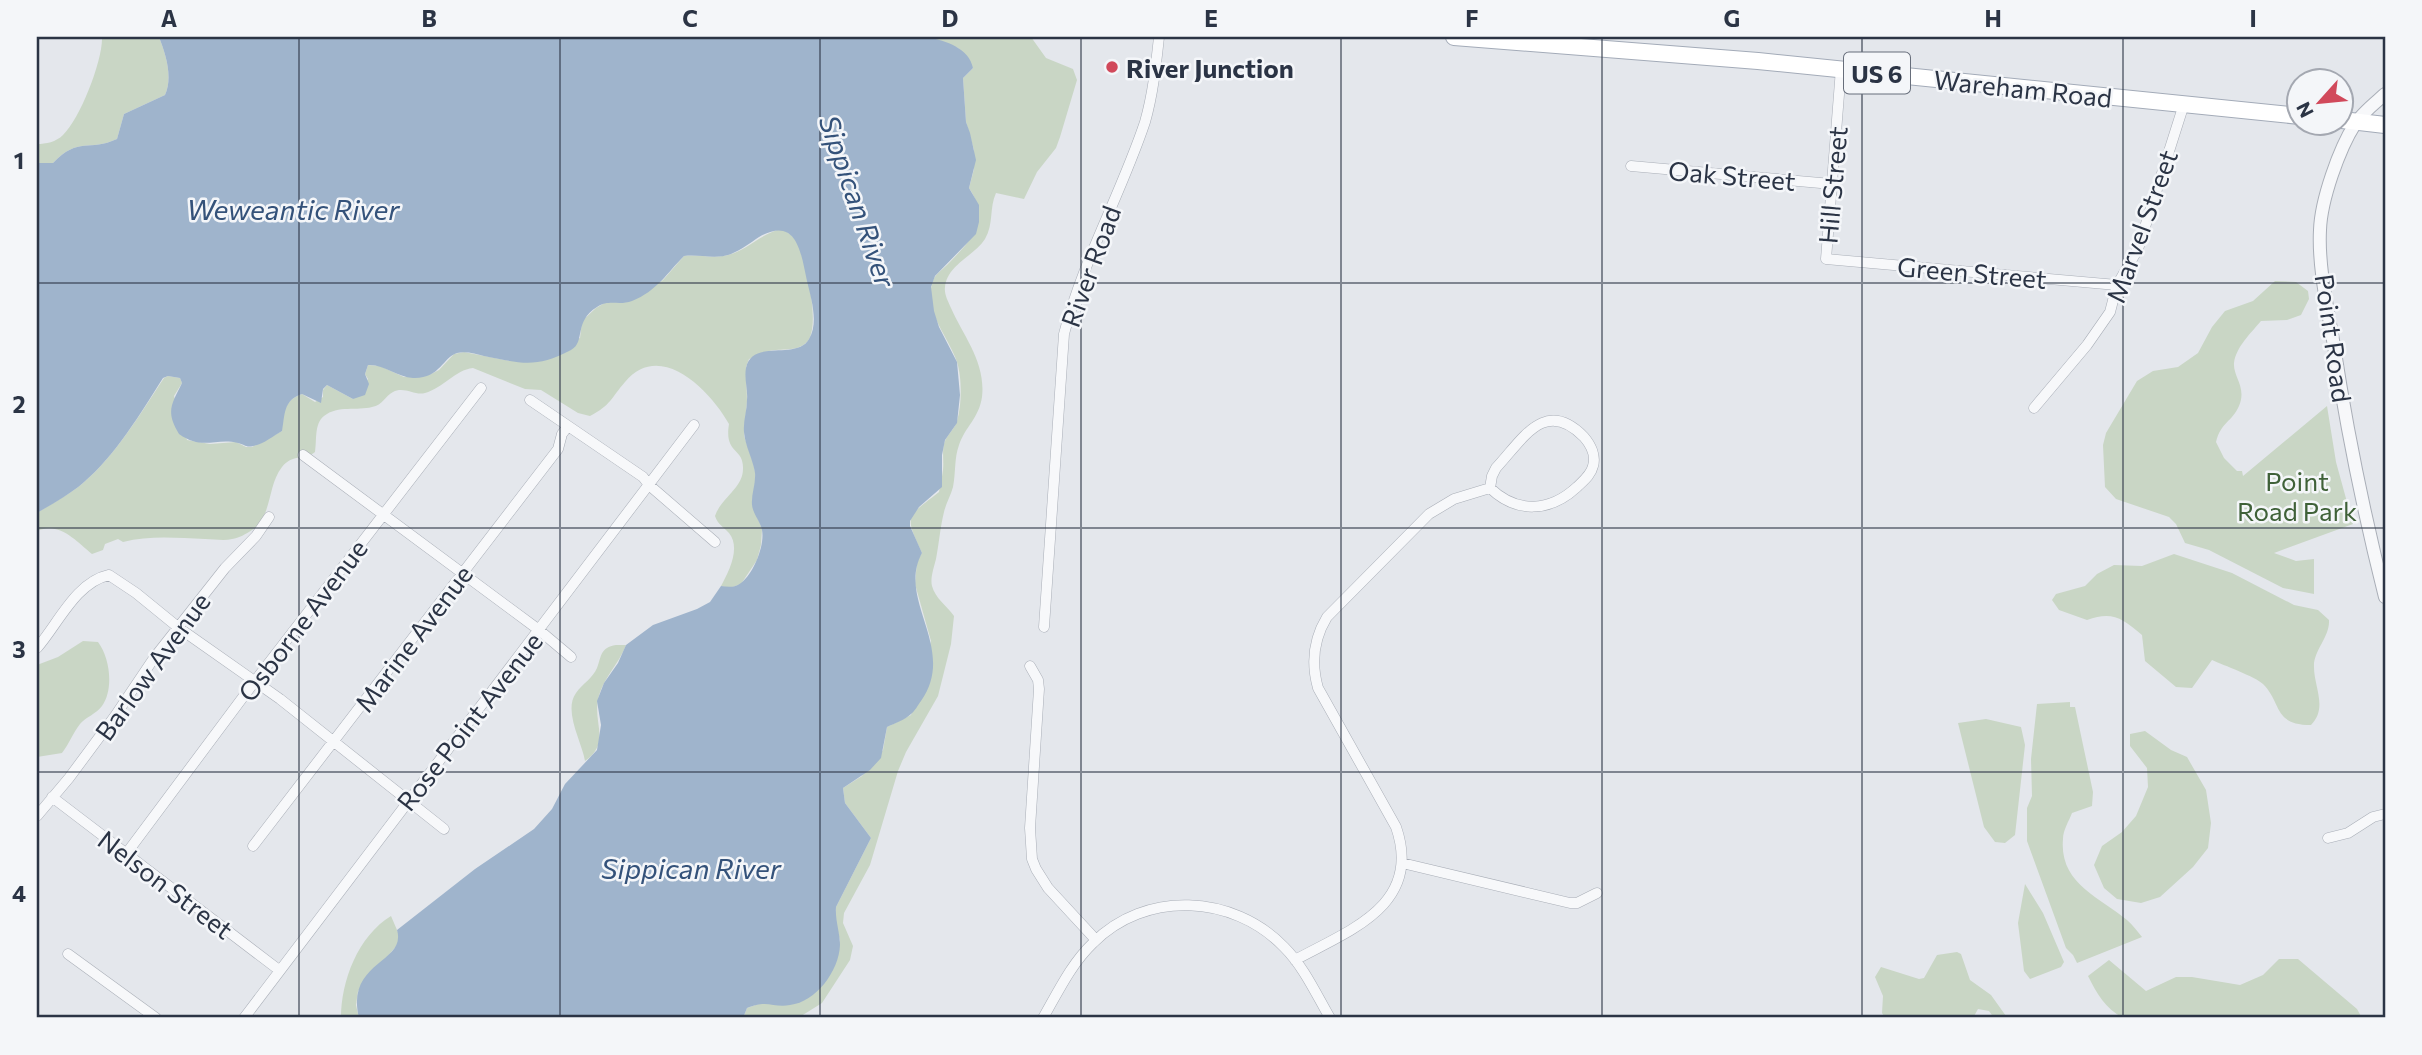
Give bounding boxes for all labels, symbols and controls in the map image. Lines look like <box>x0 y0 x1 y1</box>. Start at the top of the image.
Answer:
text: A <box>161 4 178 32</box>
text: B <box>421 4 437 32</box>
text: C <box>682 4 698 32</box>
text: D <box>942 4 959 32</box>
text: E <box>1204 4 1218 32</box>
text: F <box>1465 4 1479 32</box>
text: G <box>1724 4 1740 32</box>
text: H <box>1984 4 2002 32</box>
text: I <box>2249 4 2257 32</box>
place label: River Junction <box>1126 52 1294 83</box>
road number: US 6 <box>1844 52 1910 94</box>
marker: River Junction <box>1104 59 1120 75</box>
street label: Wareham Road <box>1932 63 2114 113</box>
north arrow <box>2286 66 2356 136</box>
text: N <box>2291 98 2318 122</box>
water label: Sippican River <box>813 110 904 292</box>
street label: Hill Street <box>1811 125 1853 245</box>
street label: Marvel Street <box>2099 145 2183 307</box>
text: 1 <box>14 146 24 174</box>
street label: Oak Street <box>1667 154 1797 196</box>
water label: Weweantic River <box>187 192 400 226</box>
street label: River Road <box>1054 201 1126 331</box>
street label: Green Street <box>1896 250 2048 294</box>
street label: Point Road <box>2310 272 2358 404</box>
text: 2 <box>12 390 26 418</box>
park label: Point Road Park <box>2237 465 2357 526</box>
street label: Osborne Avenue <box>231 533 373 707</box>
street label: Marine Avenue <box>348 559 478 717</box>
street label: Barlow Avenue <box>88 586 216 746</box>
street label: Rose Point Avenue <box>390 626 548 816</box>
text: 3 <box>12 635 26 663</box>
street label: Nelson Street <box>93 823 239 945</box>
water label: Sippican River <box>601 851 782 885</box>
text: 4 <box>12 879 26 907</box>

